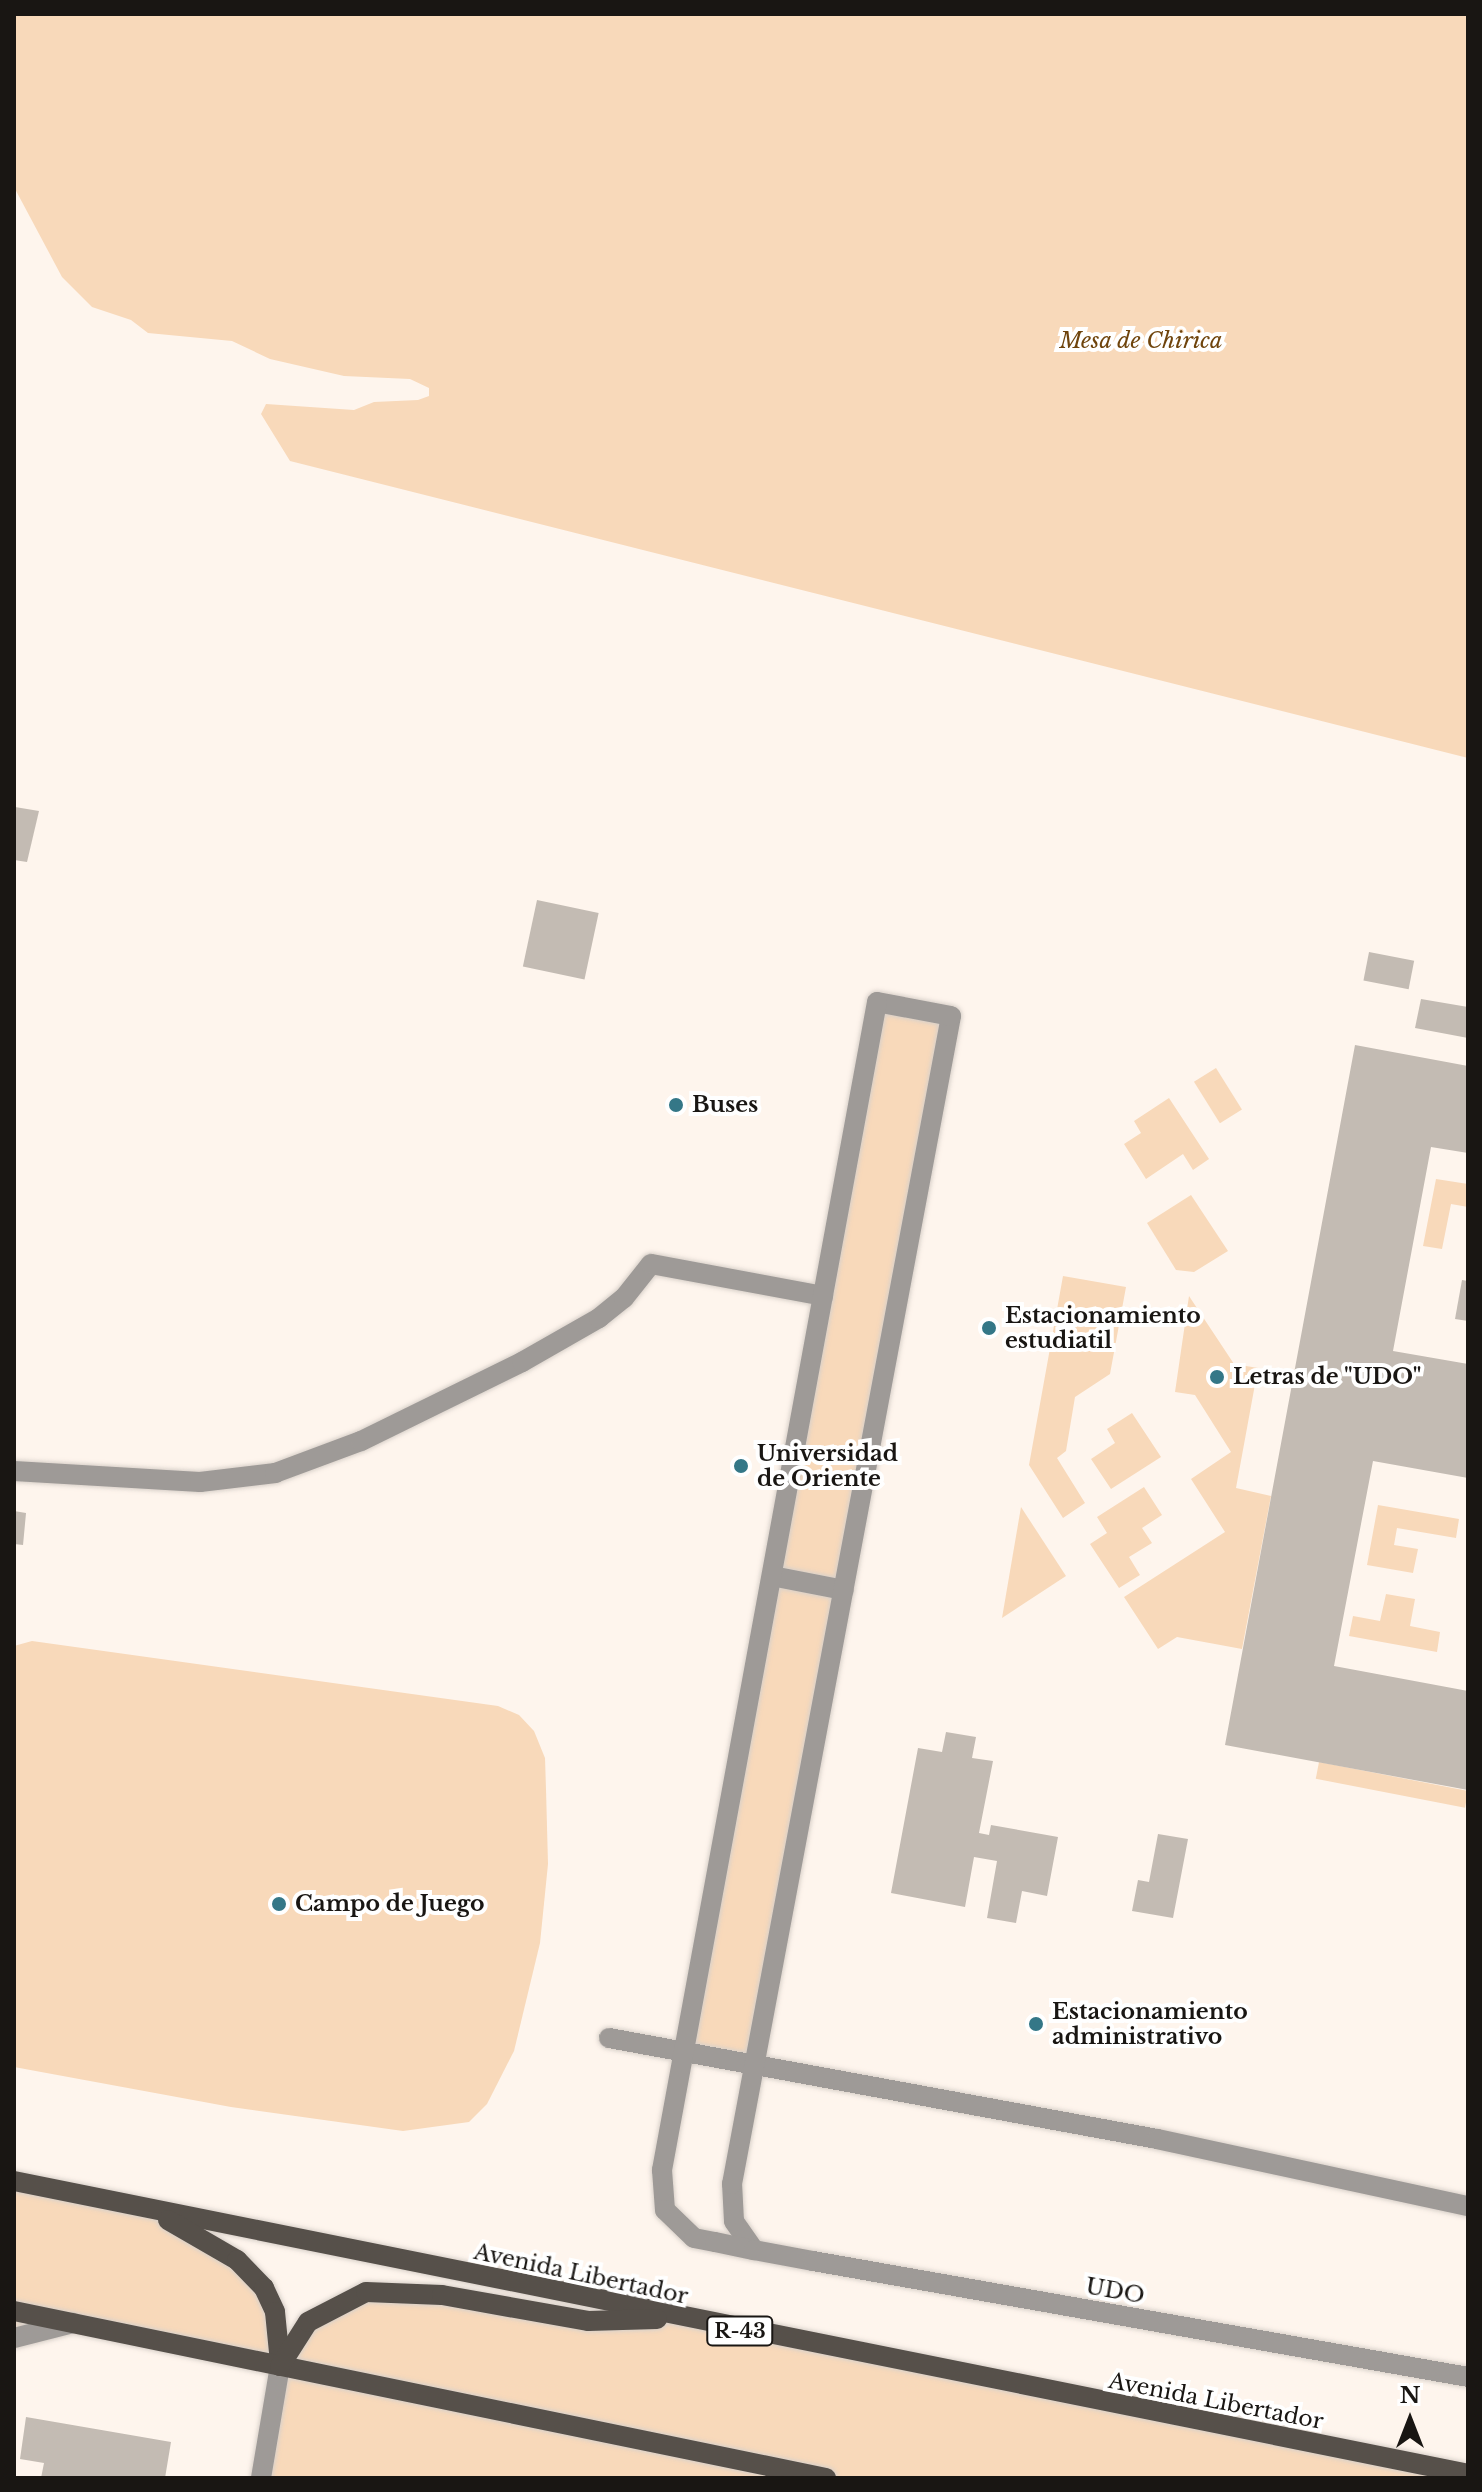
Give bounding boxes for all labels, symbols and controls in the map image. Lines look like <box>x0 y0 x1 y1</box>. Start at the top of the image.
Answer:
park label: Mesa de Chirica <box>1059 328 1223 354</box>
place label: Buses <box>692 1092 758 1118</box>
marker: Buses <box>667 1096 685 1114</box>
place label: Estacionamiento estudiatil <box>1005 1302 1201 1354</box>
marker: Estacionamiento estudiatil <box>980 1319 998 1337</box>
place label: Letras de "UDO" <box>1233 1364 1422 1390</box>
marker: Letras de "UDO" <box>1208 1368 1226 1386</box>
place label: Universidad de Oriente <box>757 1440 898 1492</box>
marker: Universidad de Oriente <box>732 1457 750 1475</box>
place label: Campo de Juego <box>295 1891 485 1917</box>
marker: Campo de Juego <box>270 1895 288 1913</box>
place label: Estacionamiento administrativo <box>1052 1998 1248 2050</box>
marker: Estacionamiento administrativo <box>1027 2015 1045 2033</box>
street label: Avenida Libertador <box>471 2238 691 2310</box>
street label: UDO <box>1084 2273 1146 2309</box>
road number: R-43 <box>706 2315 774 2347</box>
street label: Avenida Libertador <box>1106 2367 1326 2435</box>
north arrow <box>1370 2380 1450 2460</box>
text: N <box>1400 2382 1420 2409</box>

